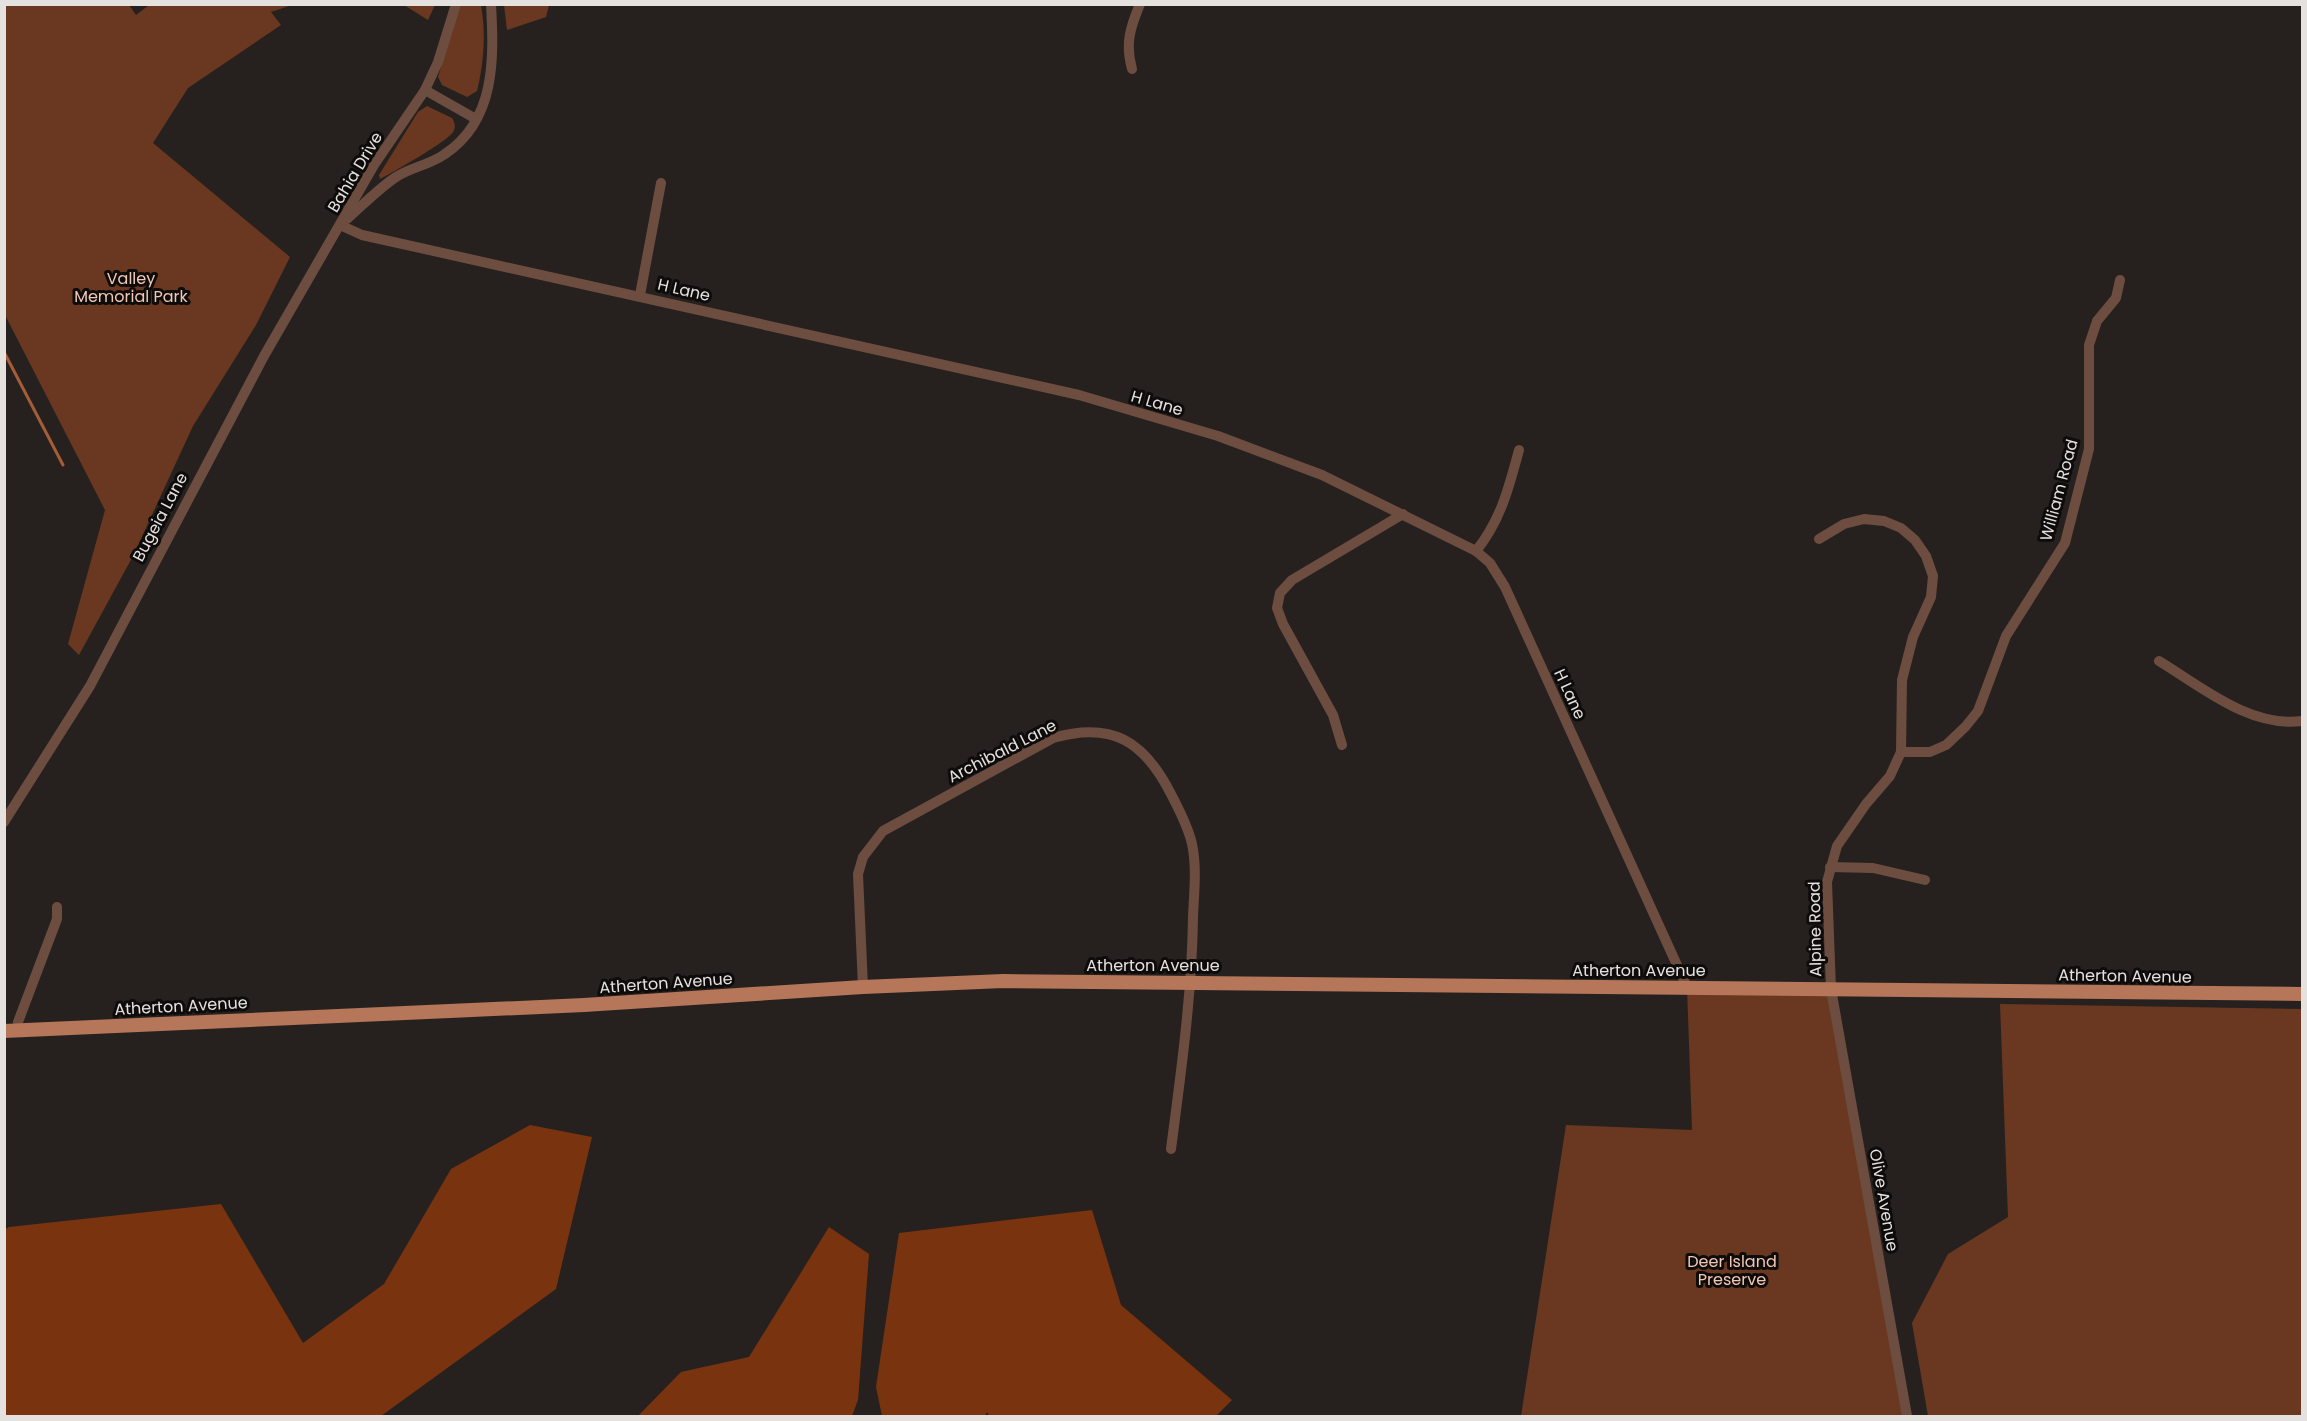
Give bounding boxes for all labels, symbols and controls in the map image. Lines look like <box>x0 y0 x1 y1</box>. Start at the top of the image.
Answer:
street label: Bahia Drive <box>322 127 388 217</box>
park label: Valley Memorial Park <box>74 267 189 308</box>
street label: H Lane <box>655 273 713 307</box>
street label: H Lane <box>1128 385 1186 421</box>
street label: William Road <box>2034 437 2084 543</box>
street label: Bugeia Lane <box>127 468 193 566</box>
street label: H Lane <box>1548 665 1592 723</box>
street label: Archibald Lane <box>944 714 1060 788</box>
street label: Alpine Road <box>1803 881 1827 977</box>
street label: Atherton Avenue <box>1086 954 1220 977</box>
street label: Atherton Avenue <box>1572 959 1706 982</box>
street label: Atherton Avenue <box>2058 963 2192 989</box>
street label: Atherton Avenue <box>599 967 733 999</box>
street label: Atherton Avenue <box>114 991 248 1021</box>
street label: Olive Avenue <box>1864 1147 1904 1253</box>
park label: Deer Island Preserve <box>1687 1250 1777 1291</box>

